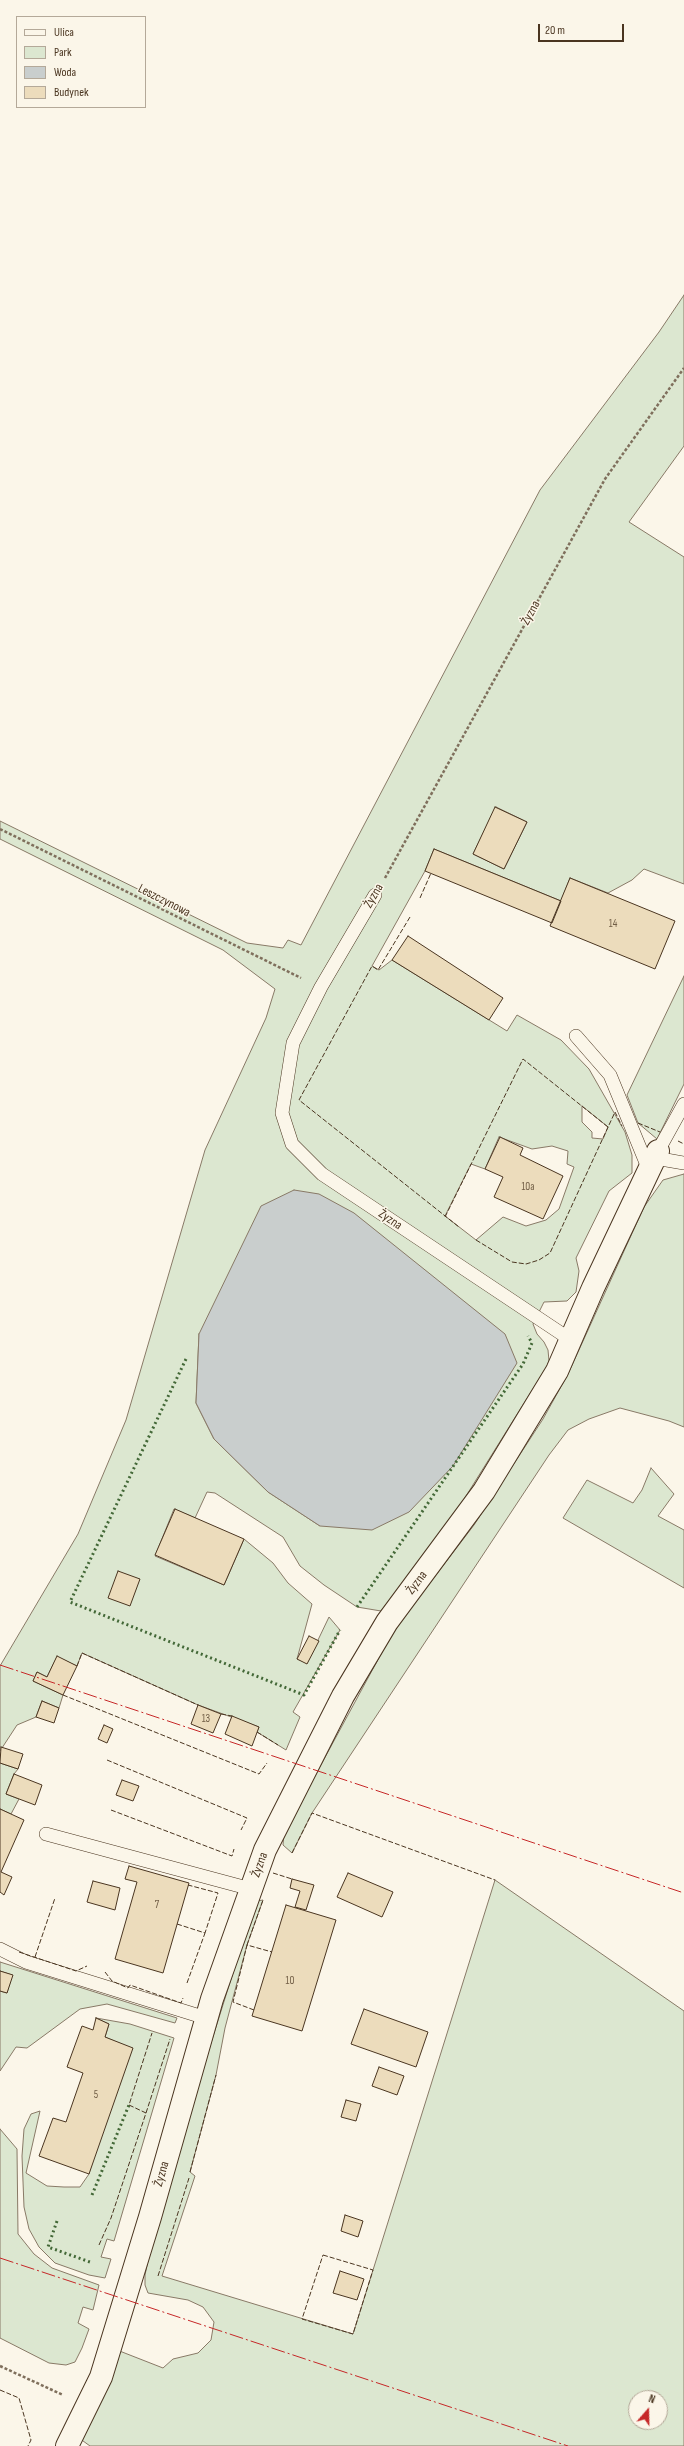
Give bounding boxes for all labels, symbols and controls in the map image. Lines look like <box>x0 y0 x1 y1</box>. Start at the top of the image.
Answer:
legend <box>16 16 146 108</box>
scale bar <box>540 16 626 42</box>
text: 20 m <box>545 23 565 38</box>
text: Ulica <box>54 25 74 40</box>
text: Park <box>54 45 72 60</box>
text: Woda <box>54 65 76 80</box>
text: Budynek <box>54 85 89 100</box>
street label: Żyzna <box>518 598 544 628</box>
street label: Leszczynowa <box>135 881 193 921</box>
street label: Żyzna <box>361 881 387 911</box>
house number: 14 <box>609 917 617 931</box>
house number: 10a <box>522 1180 534 1194</box>
street label: Żyzna <box>375 1206 405 1234</box>
street label: Żyzna <box>403 1568 431 1598</box>
house number: 13 <box>202 1712 210 1726</box>
street label: Żyzna <box>248 1850 272 1880</box>
house number: 7 <box>155 1898 159 1912</box>
house number: 10 <box>286 1974 294 1988</box>
house number: 5 <box>94 2088 98 2102</box>
street label: Żyzna <box>151 2160 173 2188</box>
north arrow <box>628 2390 668 2430</box>
text: N <box>647 2392 657 2406</box>

